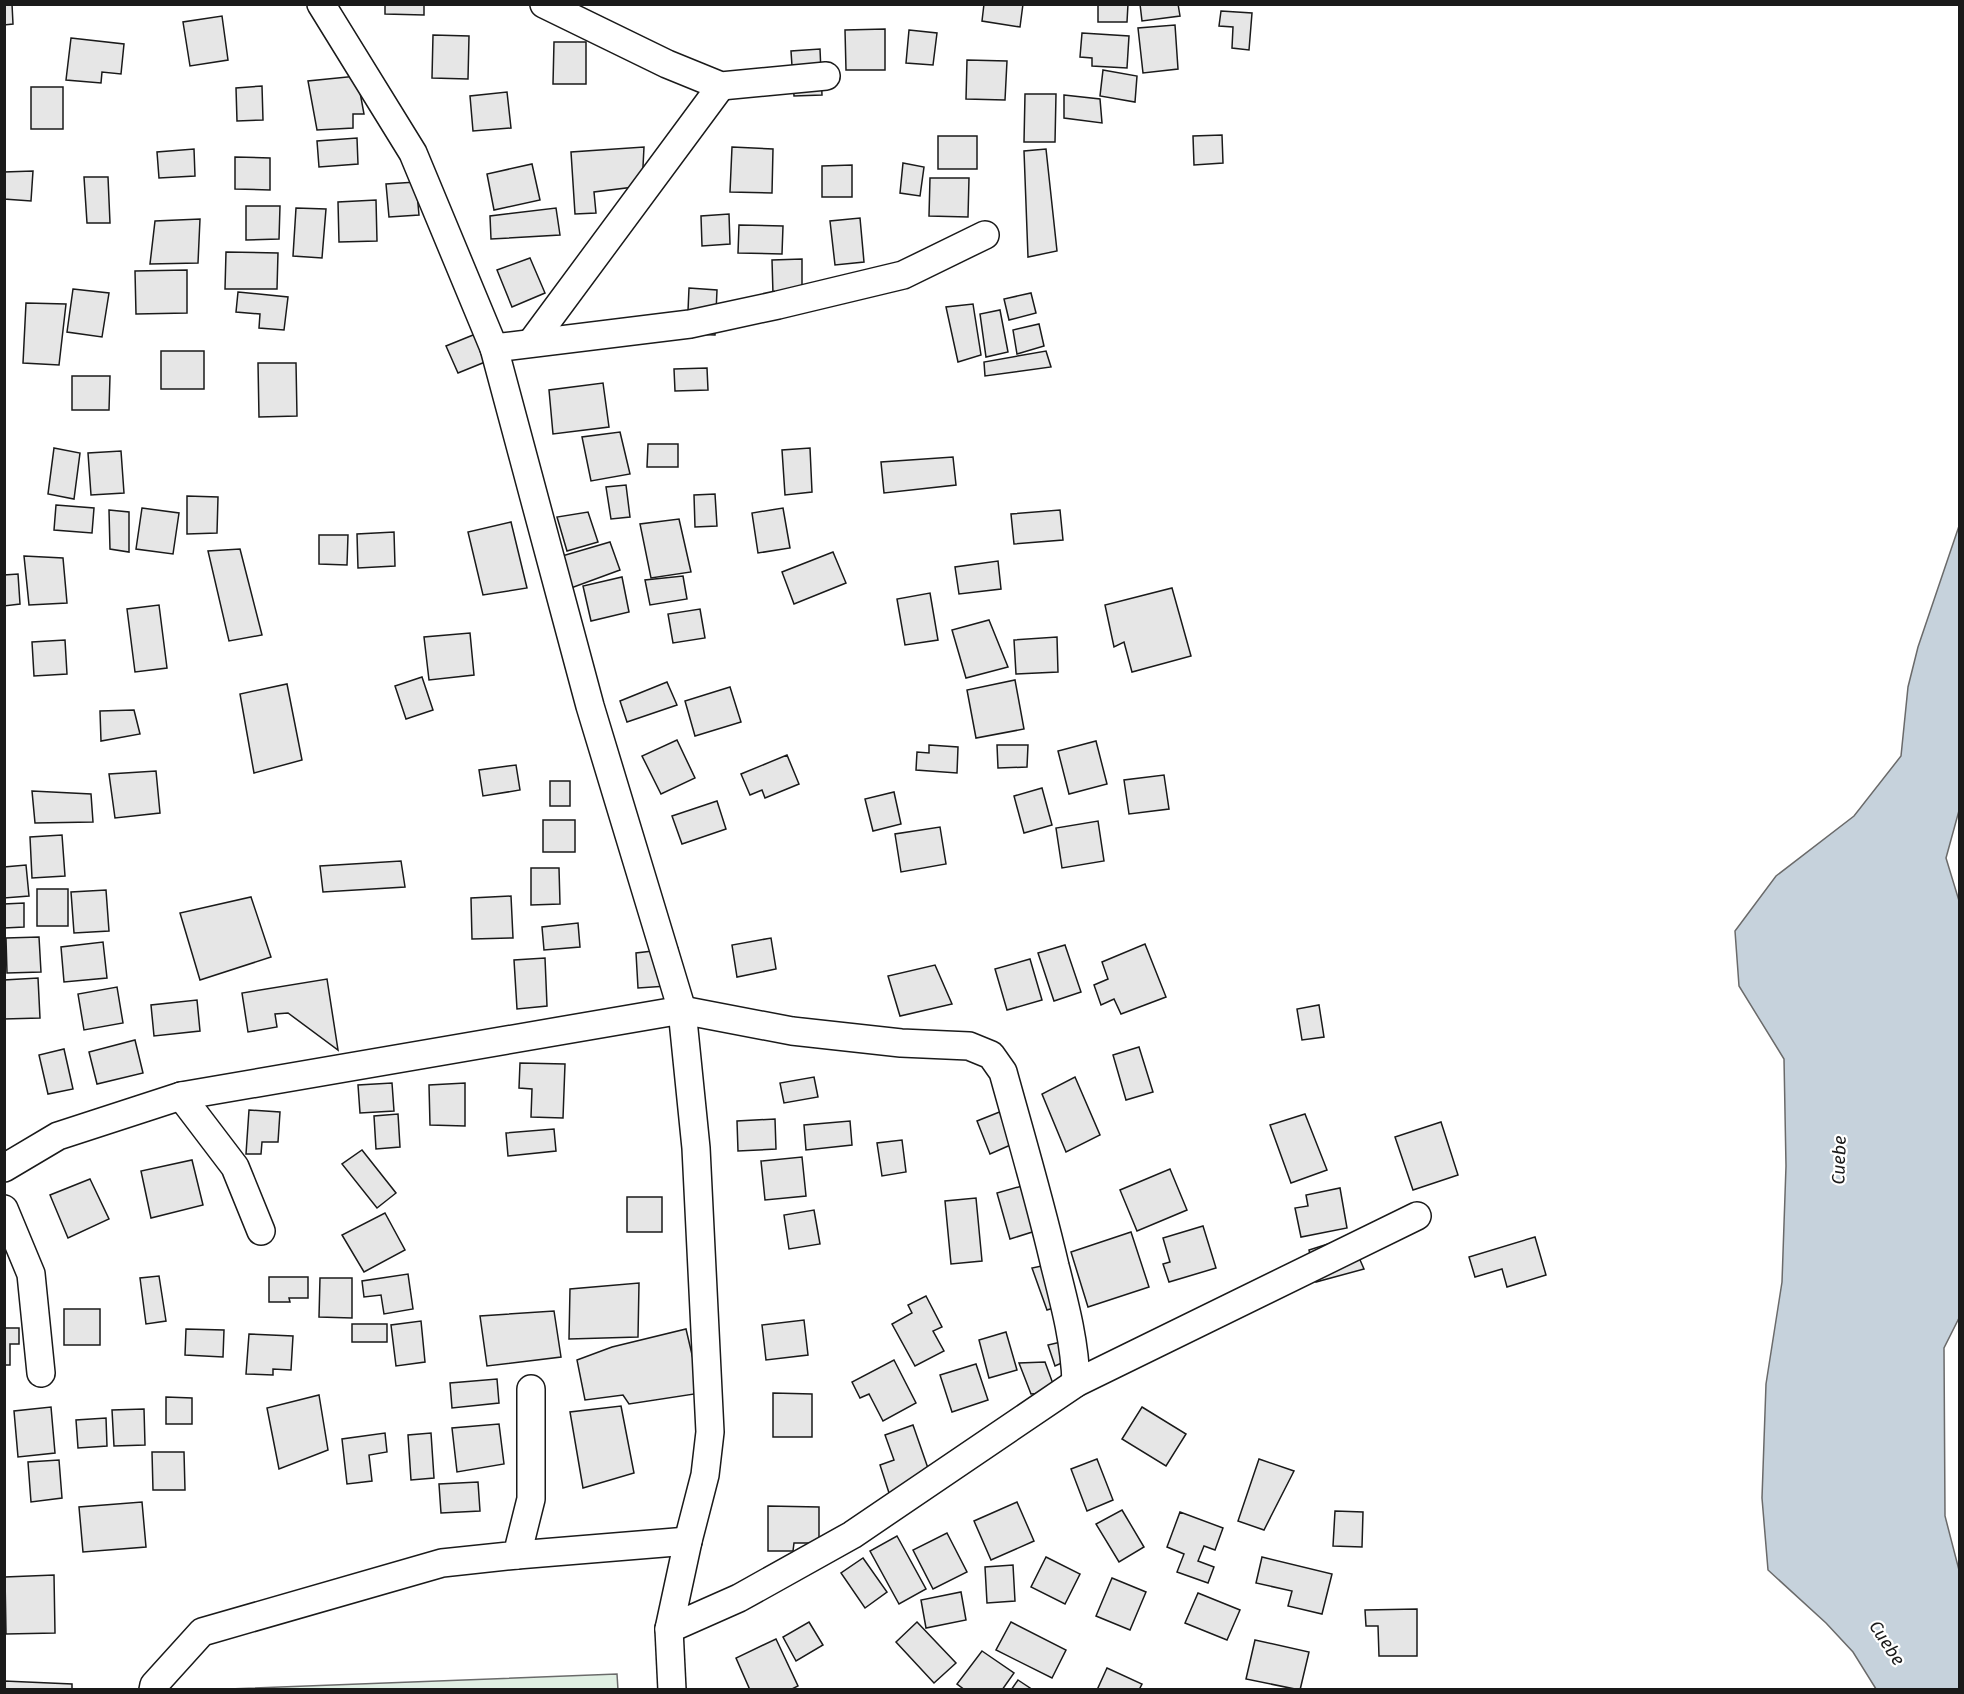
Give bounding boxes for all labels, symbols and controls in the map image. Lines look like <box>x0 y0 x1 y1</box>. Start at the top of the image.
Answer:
water label: Cuebe <box>1827 1135 1851 1185</box>
water label: Cuebe <box>1864 1616 1910 1670</box>

